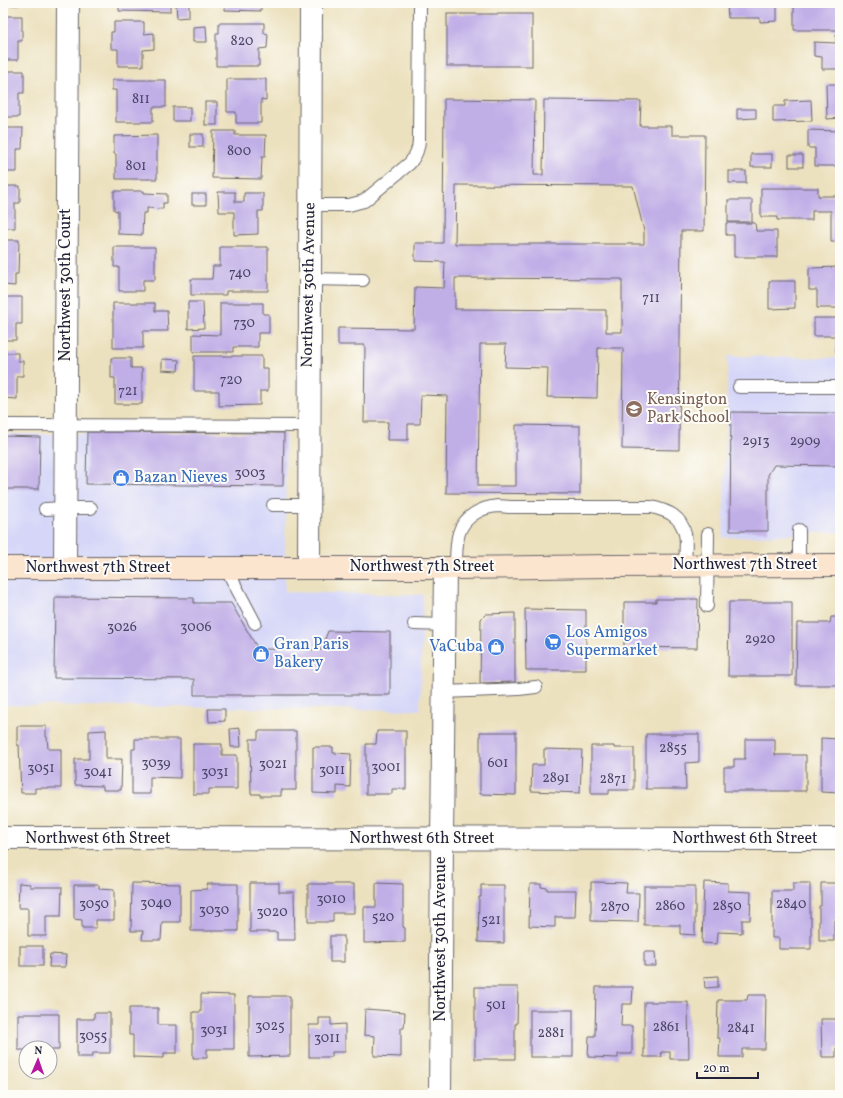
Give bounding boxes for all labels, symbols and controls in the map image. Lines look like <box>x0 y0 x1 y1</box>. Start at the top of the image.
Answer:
house number: 820 <box>231 32 253 51</box>
house number: 811 <box>132 90 150 109</box>
house number: 800 <box>227 142 251 161</box>
house number: 801 <box>126 157 146 176</box>
street label: Northwest 30th Avenue <box>297 202 321 368</box>
street label: Northwest 30th Court <box>55 208 77 362</box>
house number: 740 <box>229 264 251 283</box>
house number: 711 <box>642 289 660 308</box>
house number: 730 <box>233 314 255 333</box>
house number: 720 <box>220 371 242 390</box>
house number: 721 <box>118 382 138 401</box>
place label: Kensington Park School <box>647 389 730 429</box>
school or university icon: Kensington Park School <box>624 399 644 419</box>
house number: 2913 <box>742 432 770 451</box>
house number: 2909 <box>790 432 820 451</box>
house number: 3003 <box>235 464 265 483</box>
place label: Bazan Nieves <box>134 467 228 489</box>
shop icon: Bazan Nieves <box>111 468 131 488</box>
street label: Northwest 7th Street <box>672 554 818 576</box>
street label: Northwest 7th Street <box>349 556 495 578</box>
street label: Northwest 7th Street <box>25 557 171 579</box>
house number: 3026 <box>107 618 137 637</box>
house number: 3006 <box>180 618 212 637</box>
place label: Los Amigos Supermarket <box>566 622 658 662</box>
house number: 2920 <box>745 630 775 649</box>
supermarket icon: Los Amigos Supermarket <box>543 632 563 652</box>
place label: Gran Paris Bakery <box>274 634 349 674</box>
place label: VaCuba <box>429 636 483 658</box>
shop icon: VaCuba <box>486 637 506 657</box>
shop icon: Gran Paris Bakery <box>251 644 271 664</box>
house number: 2855 <box>659 739 687 758</box>
house number: 3039 <box>141 754 171 773</box>
house number: 601 <box>488 754 508 773</box>
house number: 3021 <box>259 755 287 774</box>
house number: 3001 <box>371 758 401 777</box>
house number: 3051 <box>27 759 55 778</box>
house number: 3011 <box>319 761 345 780</box>
house number: 3041 <box>84 763 112 782</box>
house number: 3031 <box>201 763 229 782</box>
house number: 2891 <box>542 769 570 788</box>
house number: 2871 <box>600 770 626 789</box>
street label: Northwest 6th Street <box>25 828 171 850</box>
street label: Northwest 6th Street <box>349 828 495 850</box>
street label: Northwest 6th Street <box>672 828 818 850</box>
street label: Northwest 30th Avenue <box>430 856 452 1022</box>
house number: 3010 <box>316 890 346 909</box>
house number: 3040 <box>140 894 172 913</box>
house number: 3050 <box>79 895 109 914</box>
house number: 2840 <box>776 895 806 914</box>
house number: 2860 <box>655 897 685 916</box>
house number: 2850 <box>712 897 742 916</box>
house number: 2870 <box>600 898 630 917</box>
house number: 3030 <box>199 901 229 920</box>
house number: 3020 <box>256 903 288 922</box>
house number: 520 <box>372 908 394 927</box>
house number: 521 <box>481 911 501 930</box>
house number: 501 <box>486 996 506 1015</box>
house number: 3025 <box>255 1017 285 1036</box>
house number: 2861 <box>652 1018 680 1037</box>
house number: 2841 <box>727 1019 755 1038</box>
house number: 3031 <box>200 1021 228 1040</box>
house number: 2881 <box>537 1024 565 1043</box>
house number: 3055 <box>79 1027 107 1046</box>
house number: 3011 <box>314 1029 340 1048</box>
north arrow <box>18 1040 58 1080</box>
text: N <box>34 1044 43 1059</box>
scale bar <box>697 1054 758 1080</box>
text: 20 m <box>703 1061 730 1077</box>

